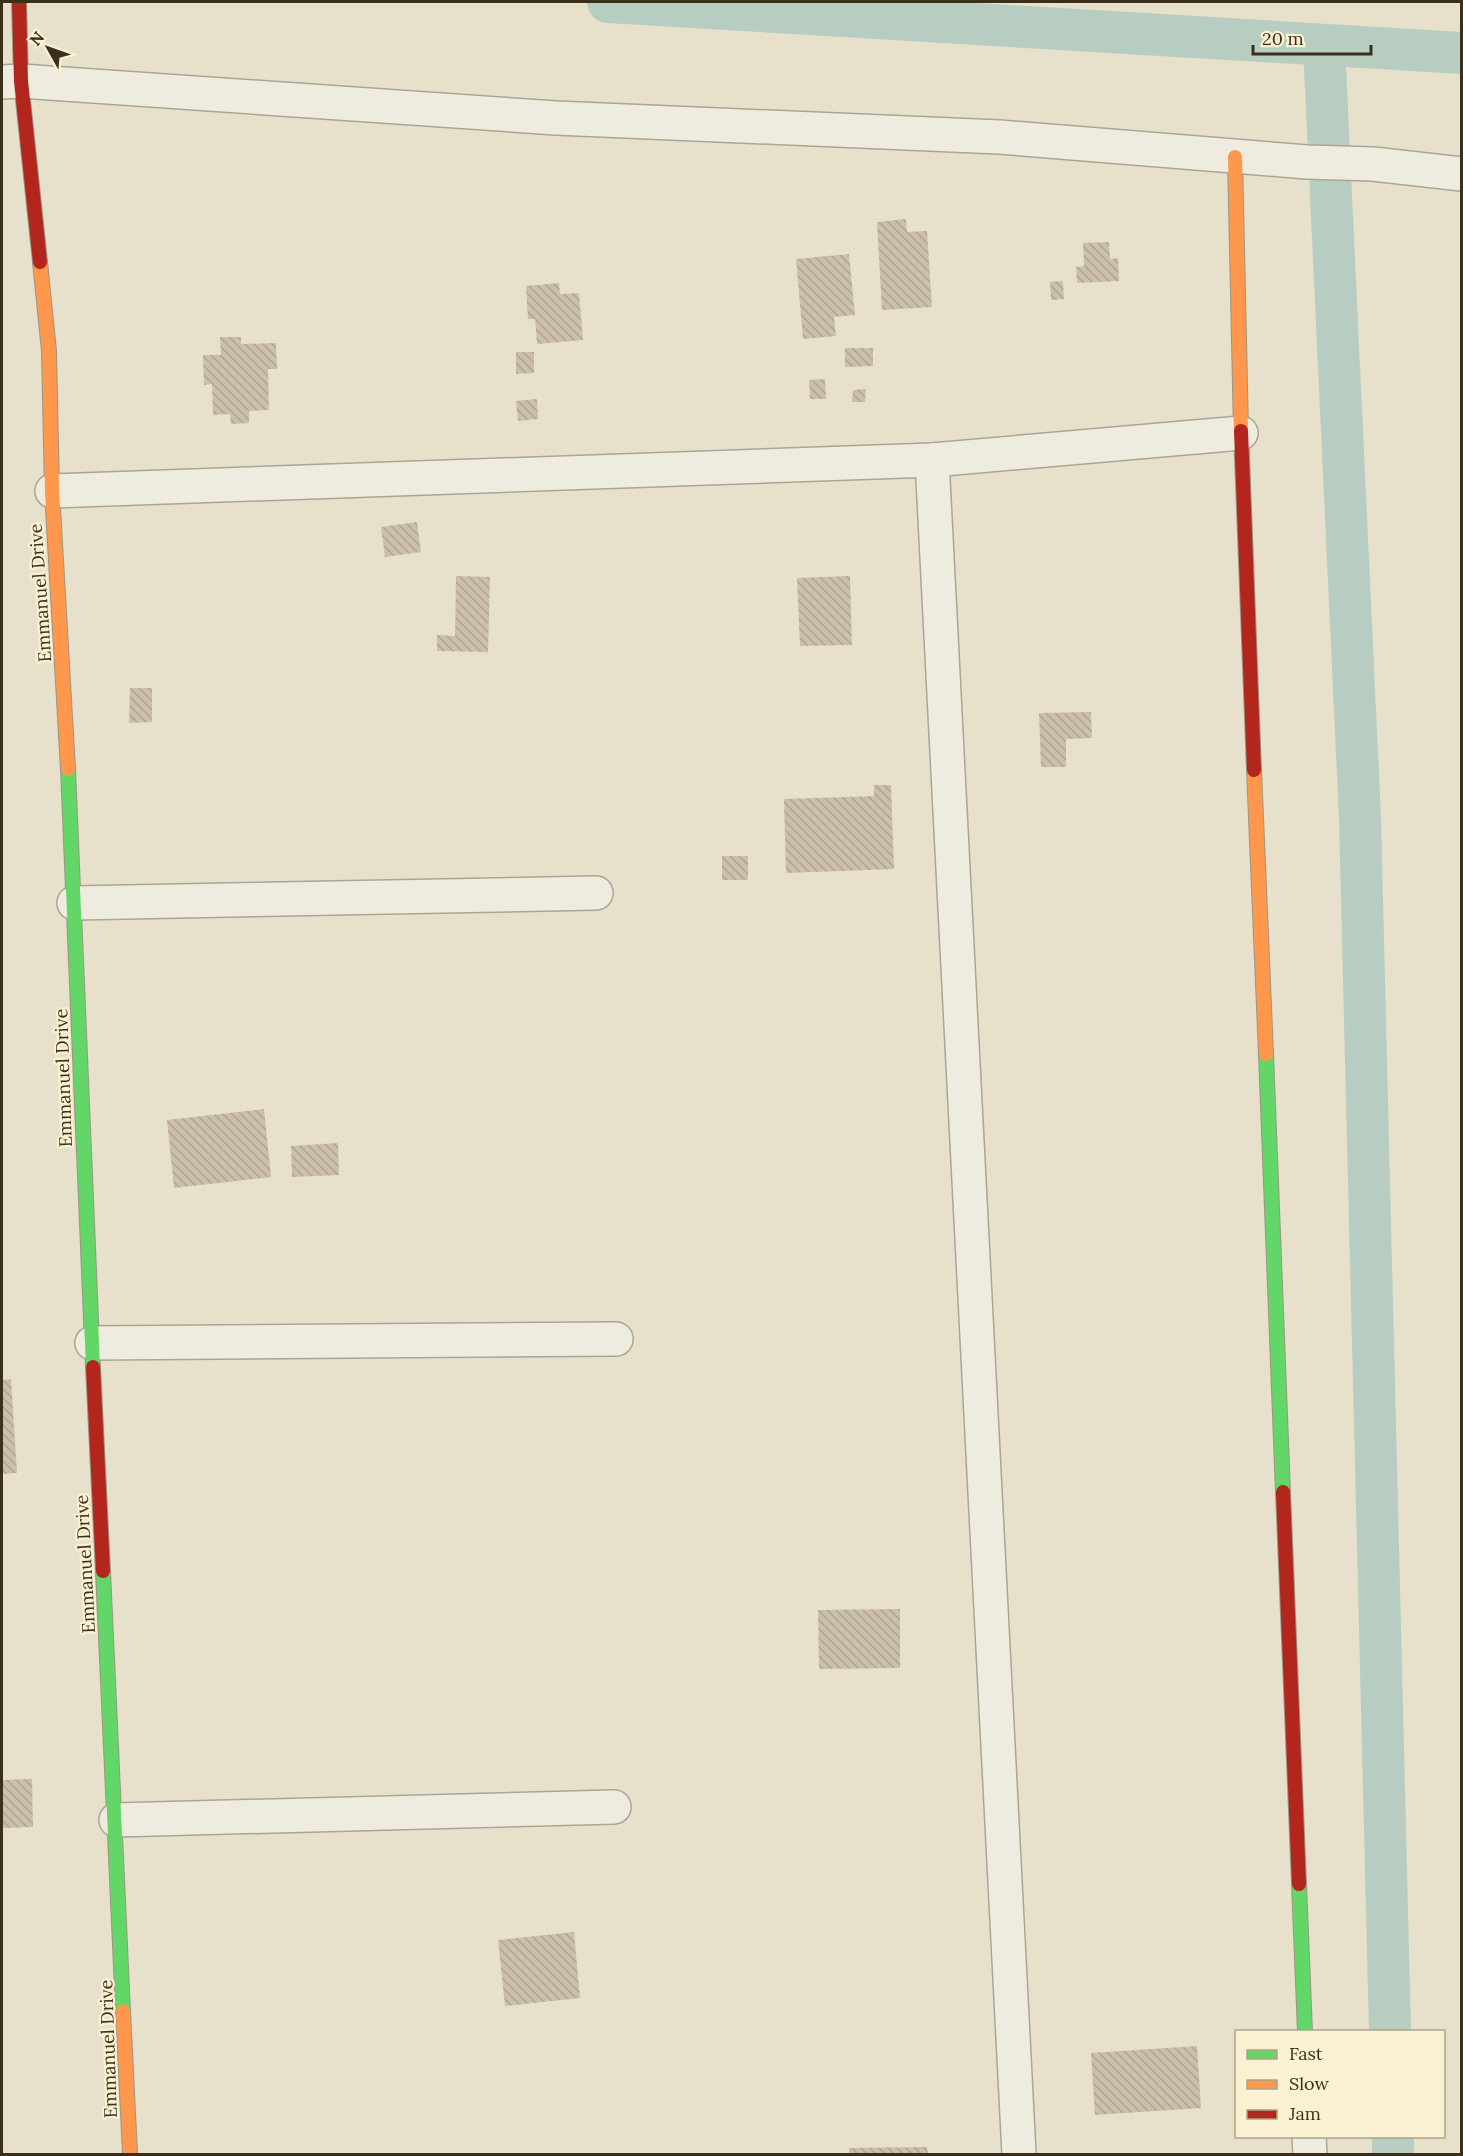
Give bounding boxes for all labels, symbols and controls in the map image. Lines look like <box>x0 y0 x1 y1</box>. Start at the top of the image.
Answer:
north arrow <box>18 18 78 78</box>
scale bar <box>1253 18 1372 56</box>
text: N <box>25 27 48 50</box>
text: 20 m <box>1262 27 1304 50</box>
street label: Emmanuel Drive <box>24 523 56 663</box>
street label: Emmanuel Drive <box>49 1008 77 1148</box>
street label: Emmanuel Drive <box>70 1494 100 1634</box>
street label: Emmanuel Drive <box>94 1979 122 2119</box>
legend <box>1235 2030 1445 2138</box>
text: Fast <box>1289 2042 1323 2065</box>
text: Slow <box>1289 2072 1329 2095</box>
text: Jam <box>1288 2102 1321 2125</box>

